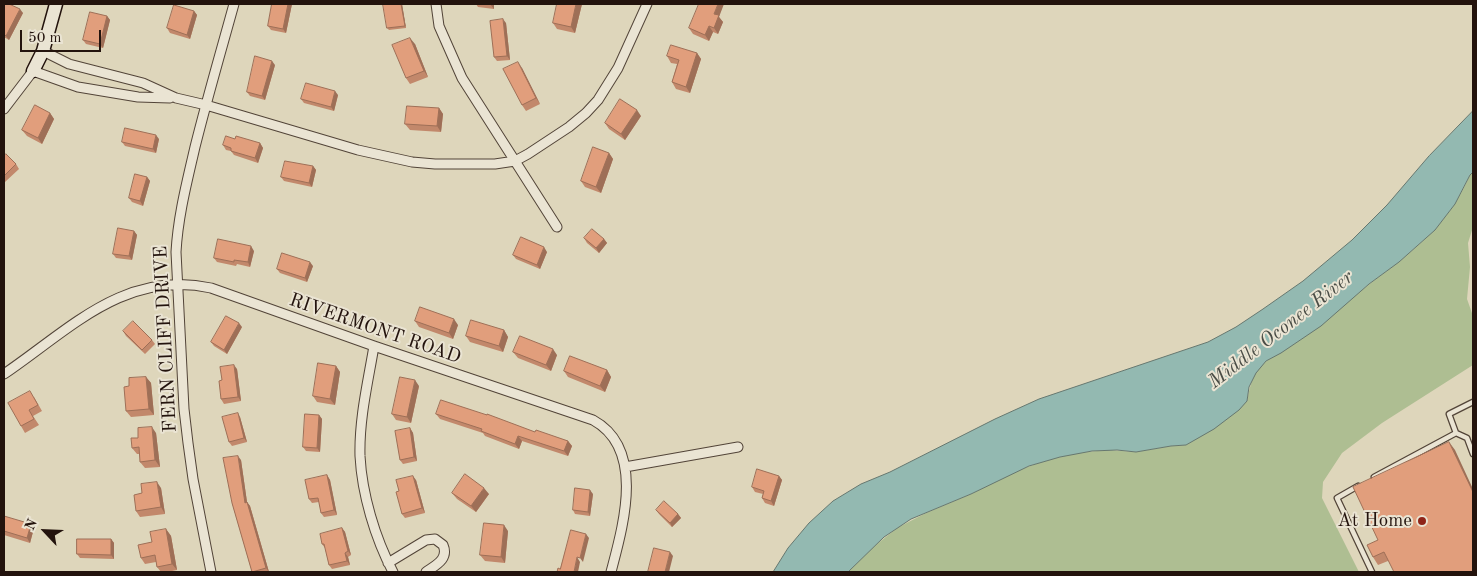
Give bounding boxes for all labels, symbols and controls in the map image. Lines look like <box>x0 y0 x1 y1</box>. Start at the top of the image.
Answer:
scale bar <box>22 20 104 52</box>
text: 50 m <box>28 31 62 46</box>
street label: FERN CLIFF DRIVE <box>150 245 182 433</box>
water label: Middle Oconee River <box>1203 266 1359 394</box>
street label: RIVERMONT ROAD <box>286 289 464 369</box>
north arrow <box>20 506 70 556</box>
place label: At Home <box>1337 510 1412 532</box>
marker: At Home <box>1416 515 1428 527</box>
text: N <box>23 517 40 532</box>

